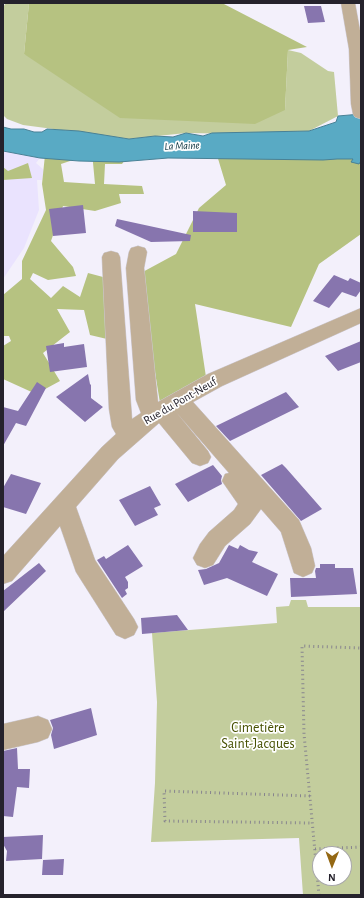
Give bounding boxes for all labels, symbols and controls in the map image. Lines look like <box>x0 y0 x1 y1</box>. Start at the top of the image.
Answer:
water label: La Maine <box>164 139 200 153</box>
street label: Rue du Pont-Neuf <box>141 374 219 428</box>
park label: Cimetière Saint-Jacques <box>221 720 295 752</box>
north arrow <box>312 846 352 886</box>
text: N <box>328 872 336 883</box>

